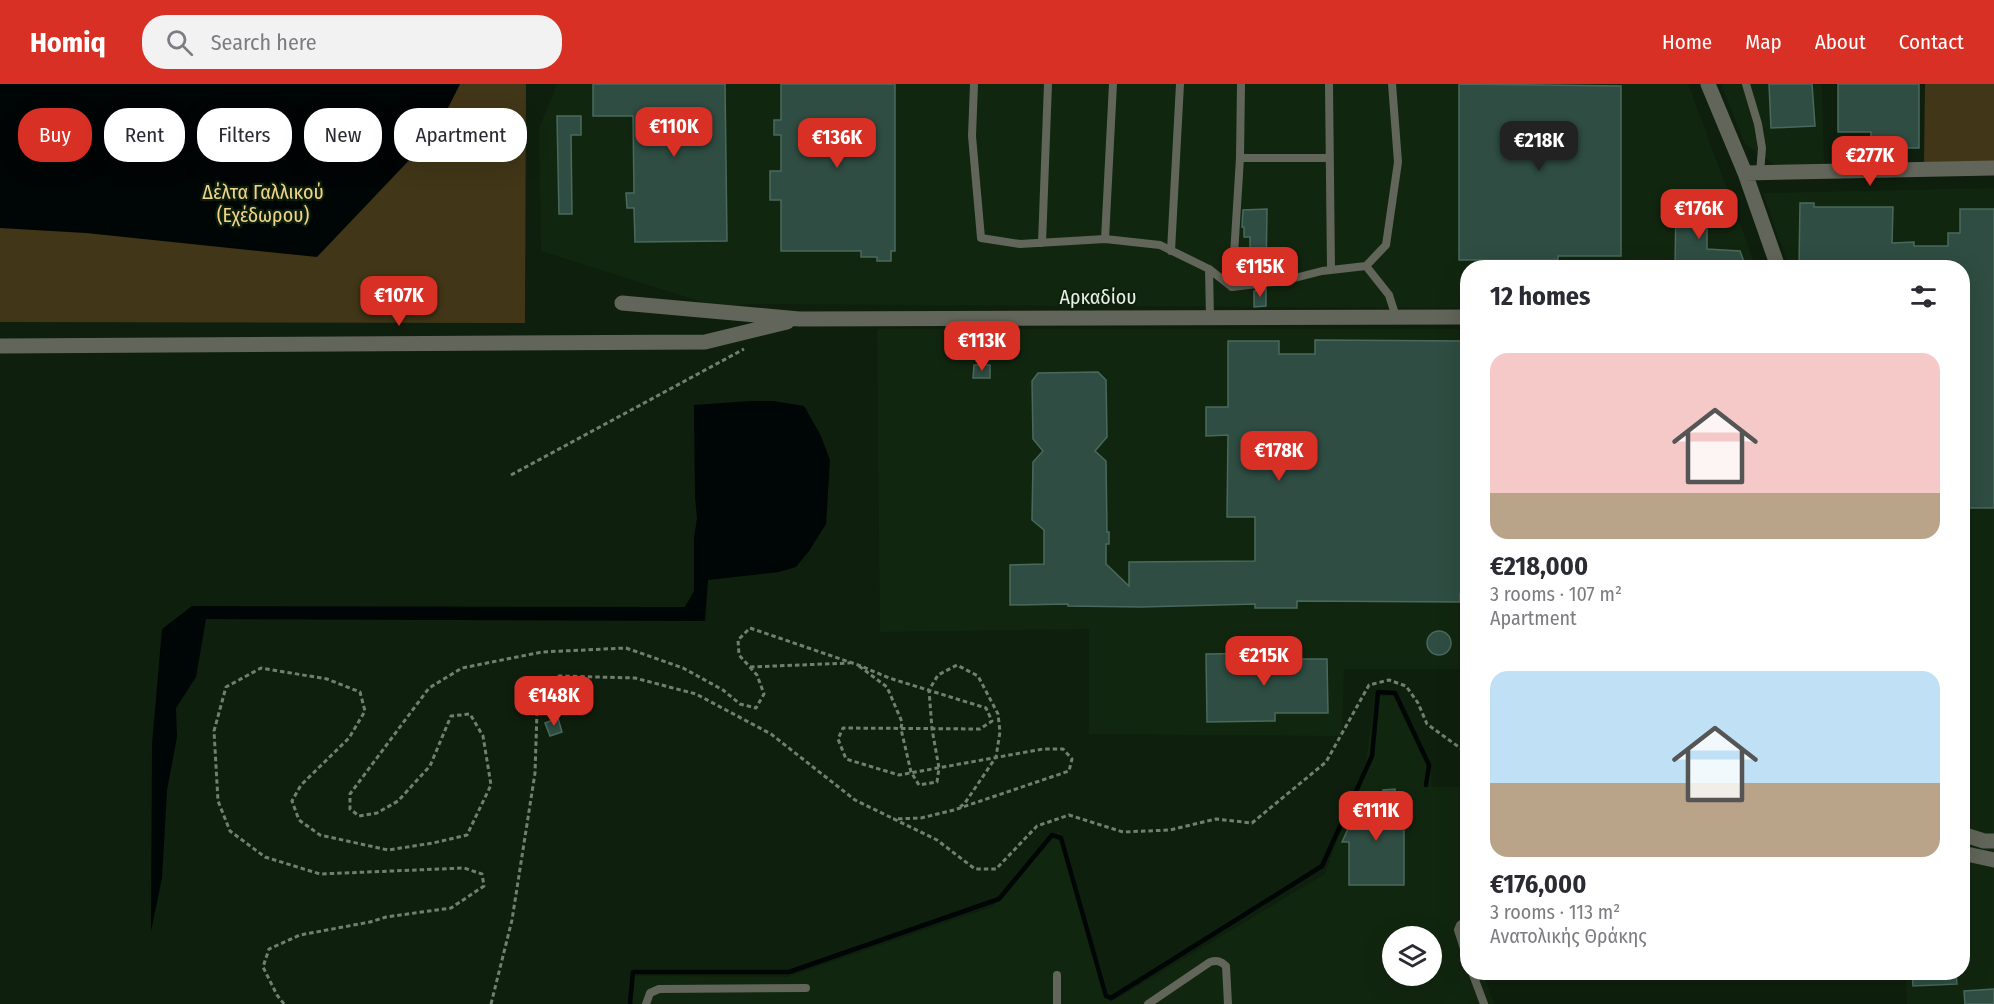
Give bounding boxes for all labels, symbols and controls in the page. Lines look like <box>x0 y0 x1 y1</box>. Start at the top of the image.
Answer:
search box <box>142 15 562 69</box>
text: Homiq <box>30 26 106 59</box>
icon: search <box>163 26 196 59</box>
text: Search here <box>211 29 317 56</box>
text: Home <box>1662 29 1712 55</box>
text: Map <box>1745 29 1782 55</box>
text: About <box>1815 29 1866 55</box>
text: Contact <box>1899 29 1964 55</box>
pin: €110K <box>632 107 716 158</box>
chip: Buy <box>18 108 92 162</box>
chip: Rent <box>104 108 185 162</box>
chip: Filters <box>197 108 292 162</box>
chip: New <box>304 108 382 162</box>
chip: Apartment <box>394 108 527 162</box>
text: €110K <box>649 114 699 138</box>
pin: €136K <box>795 118 879 169</box>
pin: €218K <box>1497 121 1581 172</box>
text: €136K <box>812 125 862 149</box>
text: €218K <box>1514 128 1564 152</box>
pin: €277K <box>1828 136 1912 187</box>
text: €277K <box>1846 143 1894 167</box>
park label: Δέλτα Γαλλικού (Εχέδωρου) <box>202 180 324 227</box>
pin: €176K <box>1657 189 1741 240</box>
text: €176K <box>1675 196 1723 220</box>
pin: €115K <box>1218 247 1302 298</box>
text: €115K <box>1236 254 1284 278</box>
pin: €107K <box>357 276 441 327</box>
icon: filters <box>1907 280 1940 313</box>
text: 12 homes <box>1490 281 1590 312</box>
text: €107K <box>374 283 424 307</box>
street label: Αρκαδίου <box>1059 285 1137 309</box>
pin: €113K <box>940 321 1024 372</box>
text: €113K <box>958 328 1006 352</box>
icon: home <box>1661 392 1769 500</box>
pin: €178K <box>1237 431 1321 482</box>
text: €178K <box>1255 438 1303 462</box>
text: €218,000 <box>1490 551 1588 582</box>
text: 3 rooms · 107 m² <box>1490 582 1622 606</box>
text: Apartment <box>1490 606 1577 630</box>
pin: €215K <box>1222 636 1306 687</box>
text: €215K <box>1239 643 1289 667</box>
pin: €148K <box>512 676 596 727</box>
text: €148K <box>528 683 580 707</box>
icon: home <box>1661 710 1769 818</box>
pin: €111K <box>1334 791 1418 842</box>
text: €111K <box>1353 798 1399 822</box>
text: €176,000 <box>1490 869 1586 900</box>
text: 3 rooms · 113 m² <box>1490 900 1620 924</box>
text: Ανατολικής Θράκης <box>1490 924 1647 948</box>
map controls <box>1382 926 1442 986</box>
button: layers <box>1382 926 1442 986</box>

